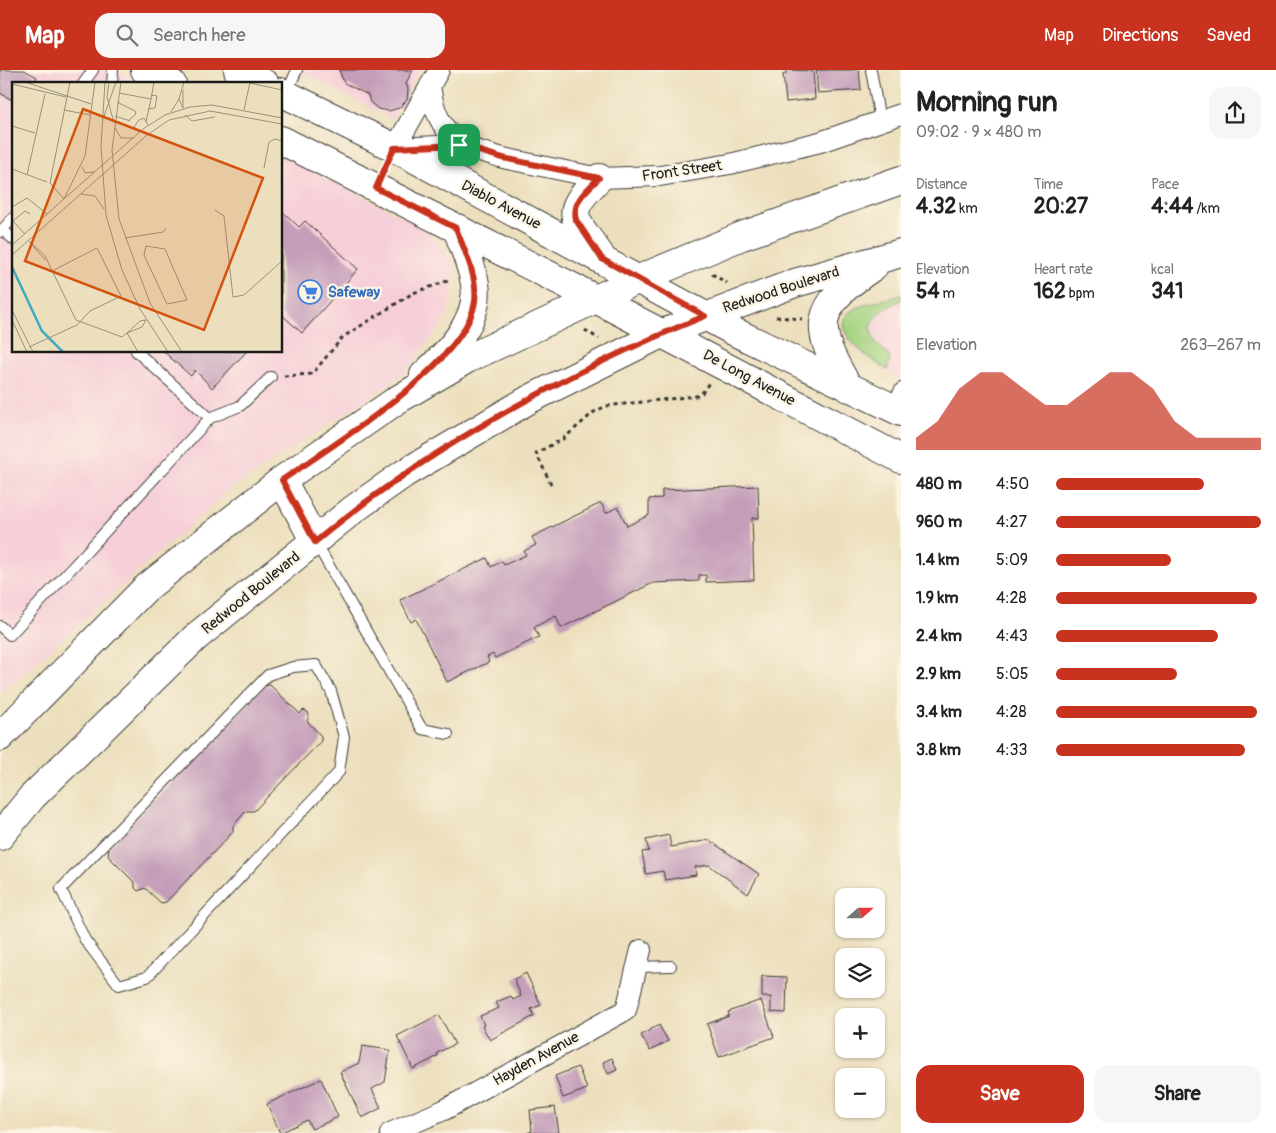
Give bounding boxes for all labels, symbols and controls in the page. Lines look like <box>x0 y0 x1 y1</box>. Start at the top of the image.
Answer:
search box <box>95 13 445 58</box>
text: Map <box>25 21 65 50</box>
icon: search <box>113 21 141 49</box>
text: Search here <box>153 23 246 47</box>
text: Map <box>1044 24 1074 47</box>
text: Directions <box>1102 24 1178 47</box>
text: Saved <box>1206 24 1251 47</box>
inset map <box>12 82 282 352</box>
text: Morning run <box>916 85 1058 120</box>
button: share <box>1209 87 1261 139</box>
text: 09:02 · 9 × 480 m <box>916 122 1041 142</box>
pin <box>438 124 480 166</box>
icon: arrive <box>445 131 473 159</box>
street label: Front Street <box>641 156 724 186</box>
street label: Diablo Avenue <box>458 176 545 234</box>
text: Distance <box>916 176 967 193</box>
text: Time <box>1034 176 1063 193</box>
text: Pace <box>1151 176 1179 193</box>
text: 4.32 <box>916 193 956 220</box>
text: 20:27 <box>1034 193 1088 220</box>
text: 4:44 <box>1151 193 1193 220</box>
text: km <box>956 200 978 217</box>
text: /km <box>1193 200 1220 217</box>
text: Elevation <box>916 261 969 278</box>
text: Heart rate <box>1034 261 1093 278</box>
text: kcal <box>1151 261 1174 278</box>
street label: Redwood Boulevard <box>720 262 842 318</box>
text: 54 <box>916 278 940 305</box>
text: 162 <box>1034 278 1066 305</box>
text: 341 <box>1151 278 1183 305</box>
supermarket icon: Safeway <box>297 279 323 305</box>
place label: Safeway <box>328 283 380 302</box>
text: m <box>940 285 955 302</box>
text: bpm <box>1066 285 1095 302</box>
text: Elevation <box>916 335 977 355</box>
text: 263–267 m <box>1180 335 1261 355</box>
street label: De Long Avenue <box>700 346 799 411</box>
text: 480 m <box>916 474 962 494</box>
text: 4:50 <box>996 474 1029 494</box>
text: 960 m <box>916 512 962 532</box>
text: 4:27 <box>996 512 1027 532</box>
street label: Redwood Boulevard <box>198 547 304 639</box>
text: 1.4 km <box>916 550 959 570</box>
text: 5:09 <box>996 550 1028 570</box>
text: 1.9 km <box>916 588 958 608</box>
text: 4:28 <box>996 588 1027 608</box>
text: 2.4 km <box>916 626 962 646</box>
text: 4:43 <box>996 626 1028 646</box>
text: 2.9 km <box>916 664 961 684</box>
text: 5:05 <box>996 664 1029 684</box>
text: 3.4 km <box>916 702 962 722</box>
text: 4:28 <box>996 702 1027 722</box>
text: 3.8 km <box>916 740 961 760</box>
text: 4:33 <box>996 740 1027 760</box>
north arrow <box>835 888 885 938</box>
map controls <box>835 888 885 1118</box>
button: layers <box>835 948 885 998</box>
button: + <box>835 1008 885 1058</box>
street label: Hayden Avenue <box>490 1027 583 1090</box>
button: Save <box>916 1065 1084 1123</box>
button: Share <box>1094 1065 1261 1123</box>
button: − <box>835 1068 885 1118</box>

